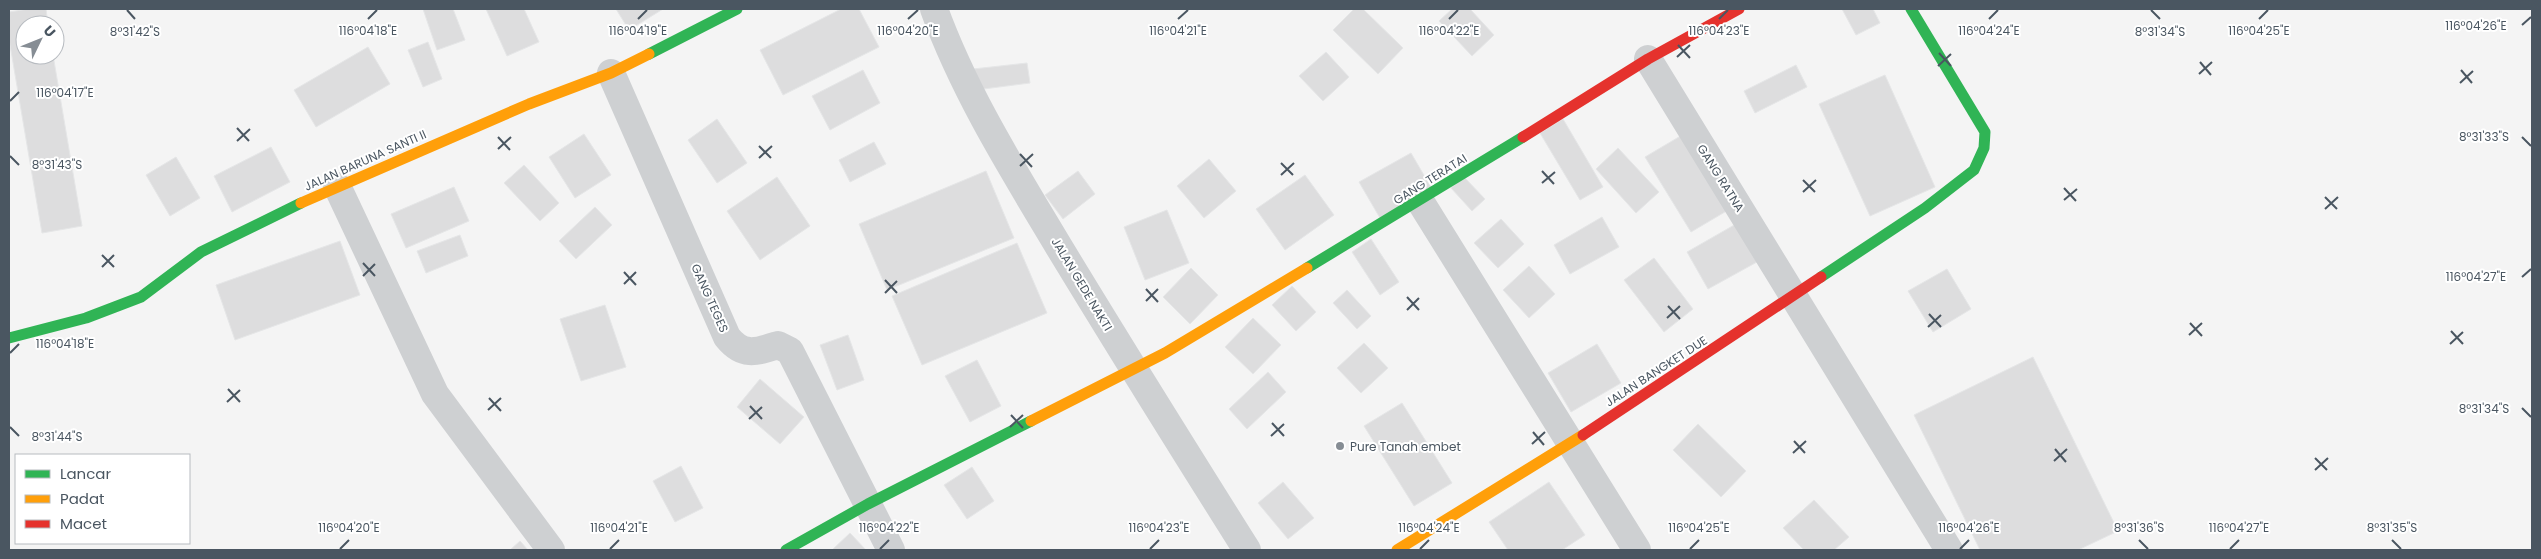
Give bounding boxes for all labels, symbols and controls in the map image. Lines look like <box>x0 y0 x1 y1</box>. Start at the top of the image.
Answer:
north arrow <box>15 15 65 65</box>
text: 116°04'26"E <box>2445 17 2507 34</box>
text: U <box>39 21 60 42</box>
text: 116°04'18"E <box>339 22 397 39</box>
text: 116°04'19"E <box>609 22 667 39</box>
text: 116°04'20"E <box>877 22 939 39</box>
text: 116°04'21"E <box>1149 22 1207 39</box>
text: 116°04'22"E <box>1419 22 1479 39</box>
text: 116°04'23"E <box>1689 22 1749 39</box>
text: 116°04'24"E <box>1958 22 2020 39</box>
text: 116°04'25"E <box>2228 22 2290 39</box>
text: 8°31'42"S <box>110 23 160 40</box>
text: 8°31'34"S <box>2135 23 2185 40</box>
text: 116°04'17"E <box>36 84 94 101</box>
street label: JALAN BARUNA SANTI II <box>301 125 429 195</box>
text: 8°31'33"S <box>2459 128 2509 145</box>
street label: GANG RATNA <box>1693 141 1749 215</box>
street label: GANG TERATAI <box>1390 150 1470 208</box>
text: 8°31'43"S <box>32 156 82 173</box>
street label: JALAN GEDE NAKTI <box>1047 234 1117 334</box>
street label: GANG TEGES <box>687 261 733 335</box>
text: 116°04'27"E <box>2446 268 2506 285</box>
street label: JALAN BANGKET DUE <box>1602 332 1710 410</box>
text: 116°04'18"E <box>36 335 94 352</box>
text: 8°31'34"S <box>2459 400 2509 417</box>
text: 8°31'44"S <box>32 428 82 445</box>
place label: Pure Tanah embet <box>1350 438 1461 455</box>
marker: Pure Tanah embet <box>1334 440 1346 452</box>
legend <box>15 454 190 544</box>
text: Lancar <box>60 463 111 484</box>
text: Padat <box>60 488 105 509</box>
text: Macet <box>60 513 107 534</box>
text: 116°04'20"E <box>318 519 380 536</box>
text: 116°04'21"E <box>590 519 648 536</box>
text: 116°04'22"E <box>859 519 919 536</box>
text: 116°04'23"E <box>1129 519 1189 536</box>
text: 116°04'24"E <box>1398 519 1460 536</box>
text: 116°04'25"E <box>1668 519 1730 536</box>
text: 116°04'26"E <box>1938 519 2000 536</box>
text: 8°31'36"S <box>2114 519 2164 536</box>
text: 116°04'27"E <box>2209 519 2269 536</box>
text: 8°31'35"S <box>2367 519 2417 536</box>

